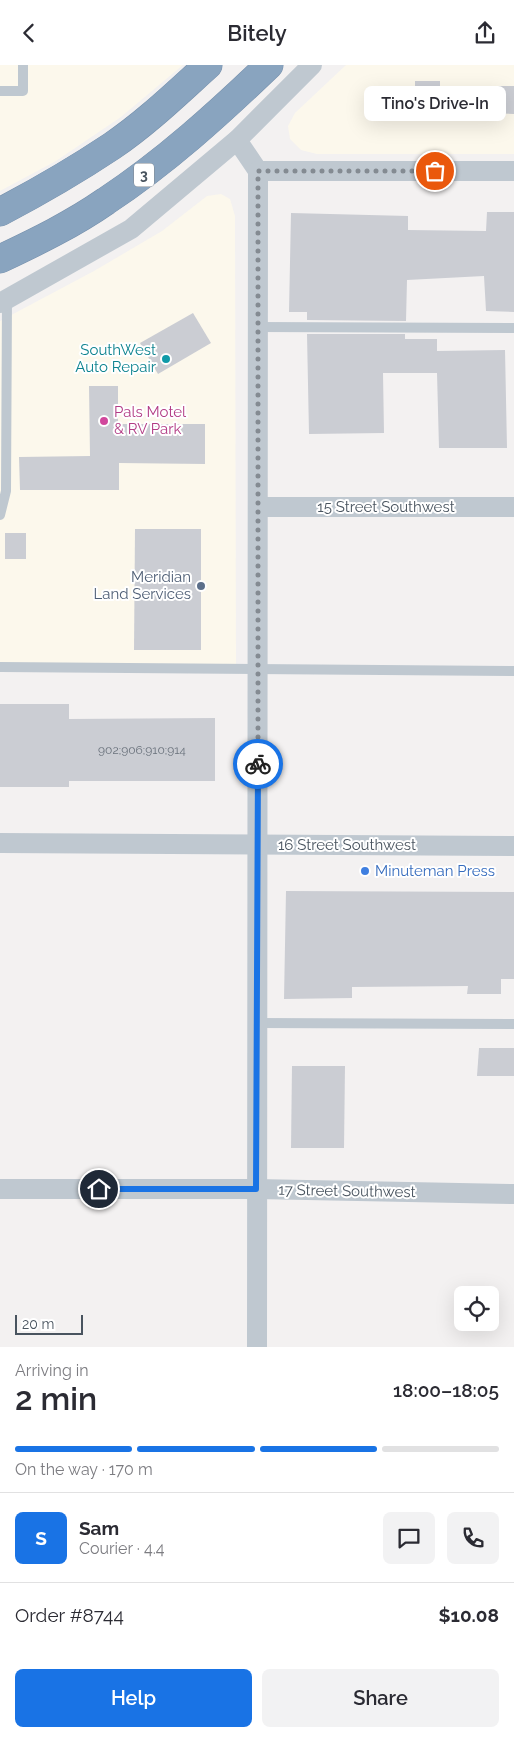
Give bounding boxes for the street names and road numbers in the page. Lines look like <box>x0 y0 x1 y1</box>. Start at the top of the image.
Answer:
road number: 3 <box>134 163 154 187</box>
street label: 15 Street Southwest <box>317 498 455 516</box>
street label: 16 Street Southwest <box>278 836 416 854</box>
street label: 17 Street Southwest <box>278 1181 416 1201</box>

